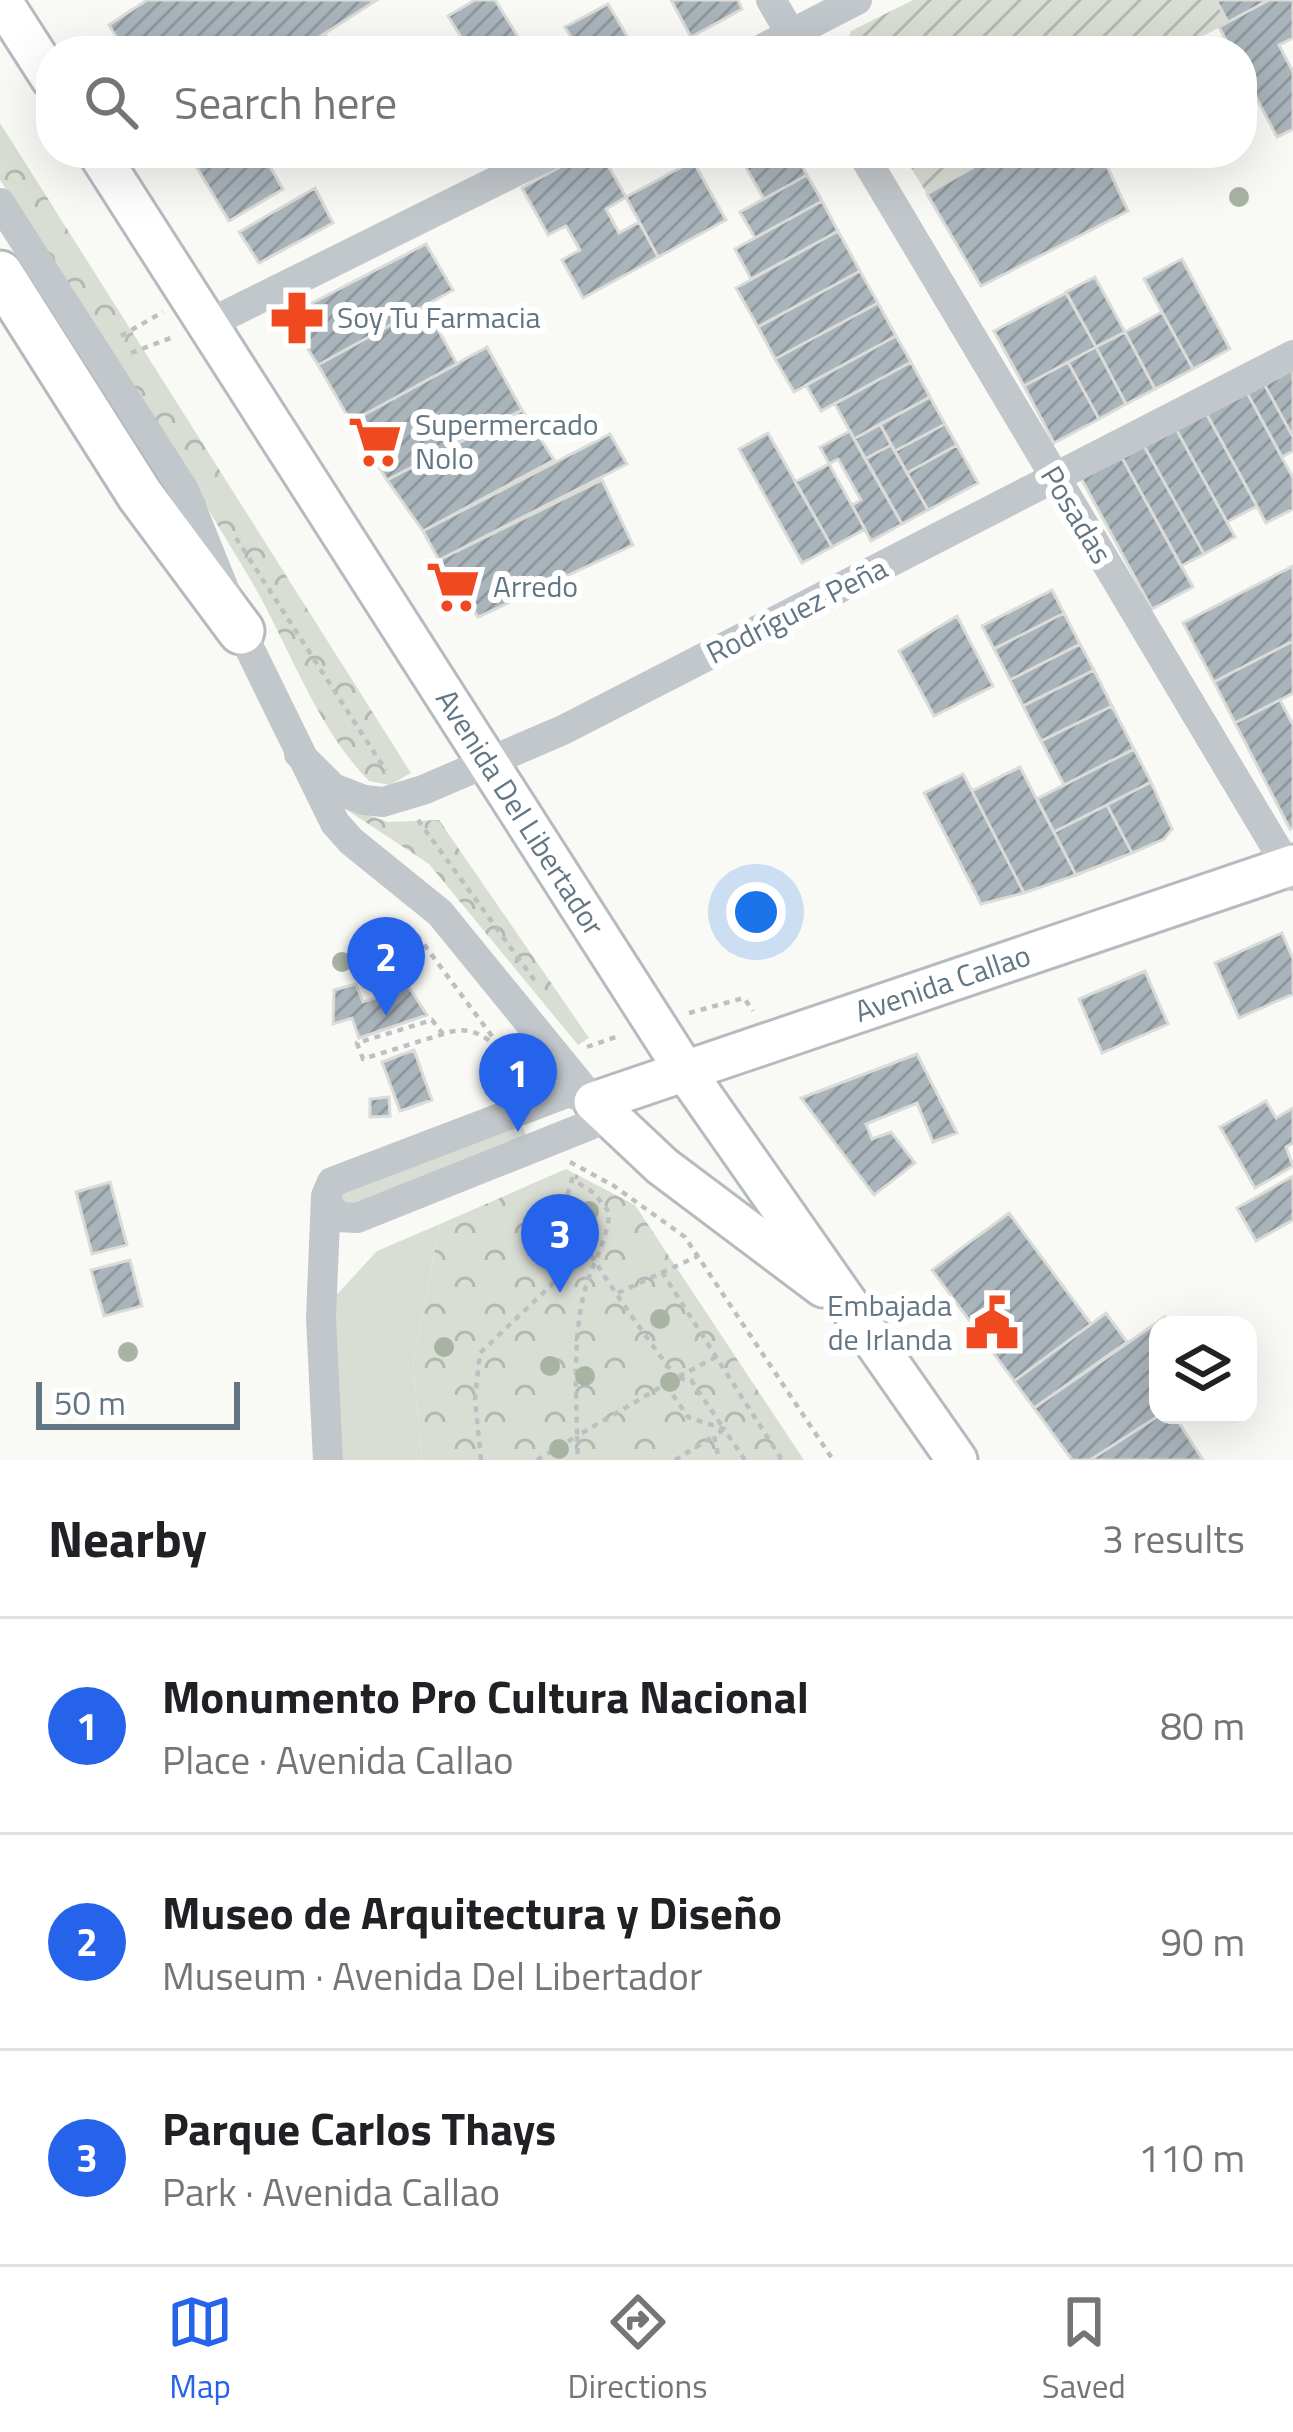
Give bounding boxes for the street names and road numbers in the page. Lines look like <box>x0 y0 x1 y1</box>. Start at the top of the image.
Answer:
street label: Posadas <box>1029 457 1124 572</box>
street label: Rodríguez Peña <box>698 545 895 675</box>
street label: Avenida Del Libertador <box>425 680 617 945</box>
street label: Avenida Callao <box>848 932 1036 1034</box>

